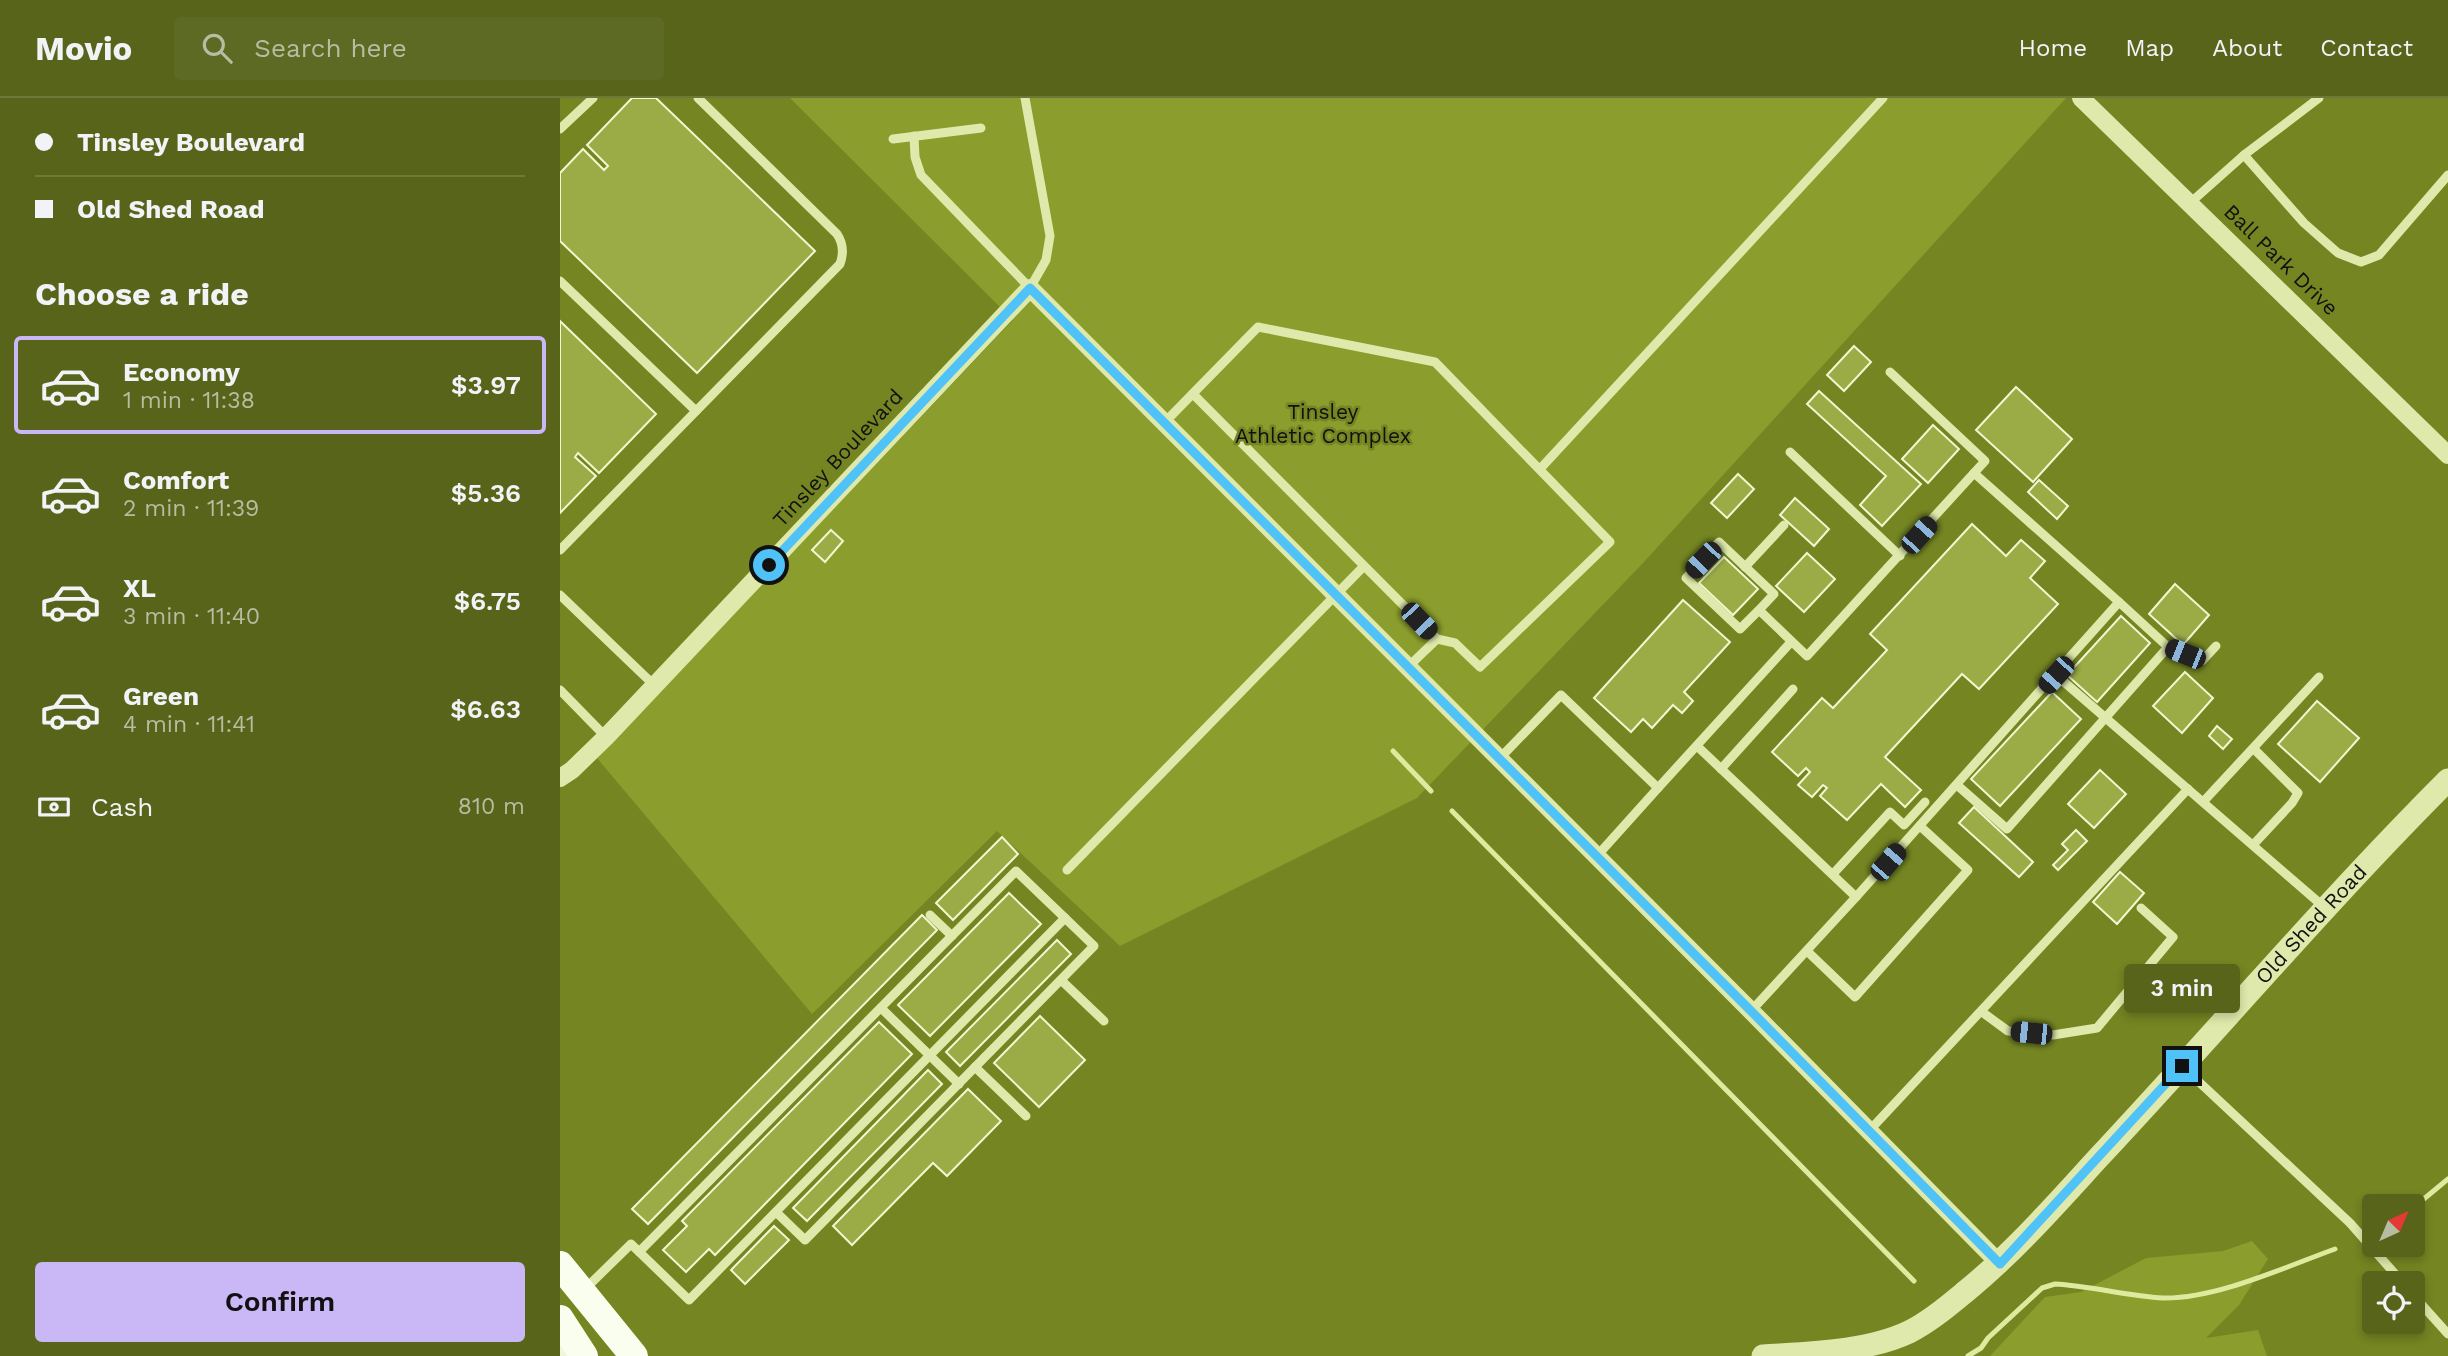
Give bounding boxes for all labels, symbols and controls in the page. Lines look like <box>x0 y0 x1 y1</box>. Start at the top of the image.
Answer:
search box <box>174 17 664 80</box>
text: Movio <box>35 29 132 68</box>
icon: search <box>198 29 236 67</box>
text: Search here <box>254 33 407 63</box>
text: Home <box>2019 34 2087 62</box>
text: Map <box>2125 34 2174 62</box>
text: About <box>2212 34 2282 62</box>
text: Contact <box>2320 34 2413 62</box>
text: Tinsley Boulevard <box>77 127 305 157</box>
text: Old Shed Road <box>77 194 265 224</box>
street label: Ball Park Drive <box>2219 199 2344 320</box>
text: Choose a ride <box>35 275 249 313</box>
icon: car <box>39 354 102 417</box>
text: Economy <box>123 357 240 387</box>
text: $3.97 <box>451 370 521 400</box>
street label: Tinsley Boulevard <box>767 384 908 532</box>
text: 1 min · 11:38 <box>123 387 255 414</box>
park label: Tinsley Athletic Complex <box>1235 399 1411 448</box>
icon: car <box>39 462 102 525</box>
text: Comfort <box>123 465 229 495</box>
text: $5.36 <box>451 478 521 508</box>
text: 2 min · 11:39 <box>123 495 259 522</box>
car <box>1898 512 1941 558</box>
car <box>1681 538 1726 582</box>
route start <box>753 549 785 581</box>
icon: car <box>39 570 102 633</box>
text: XL <box>123 573 156 603</box>
text: $6.75 <box>454 586 521 616</box>
car <box>1397 599 1442 643</box>
text: 3 min · 11:40 <box>123 603 260 630</box>
car <box>2162 636 2209 672</box>
car <box>2035 652 2078 698</box>
icon: car <box>39 678 102 741</box>
text: Green <box>123 681 199 711</box>
text: $6.63 <box>450 694 521 724</box>
text: 4 min · 11:41 <box>123 711 255 738</box>
icon: cash <box>35 788 73 826</box>
text: Cash <box>91 792 153 822</box>
text: 810 m <box>458 793 525 820</box>
car <box>1867 839 1910 885</box>
street label: Old Shed Road <box>2250 859 2372 989</box>
callout: 3 min <box>2124 964 2240 1014</box>
text: 3 min <box>2150 975 2214 1002</box>
car <box>2010 1020 2053 1046</box>
route end <box>2166 1050 2198 1082</box>
north arrow <box>2362 1194 2426 1256</box>
map controls <box>2362 1194 2425 1334</box>
button: Confirm <box>35 1262 525 1342</box>
button: locate <box>2362 1271 2425 1334</box>

